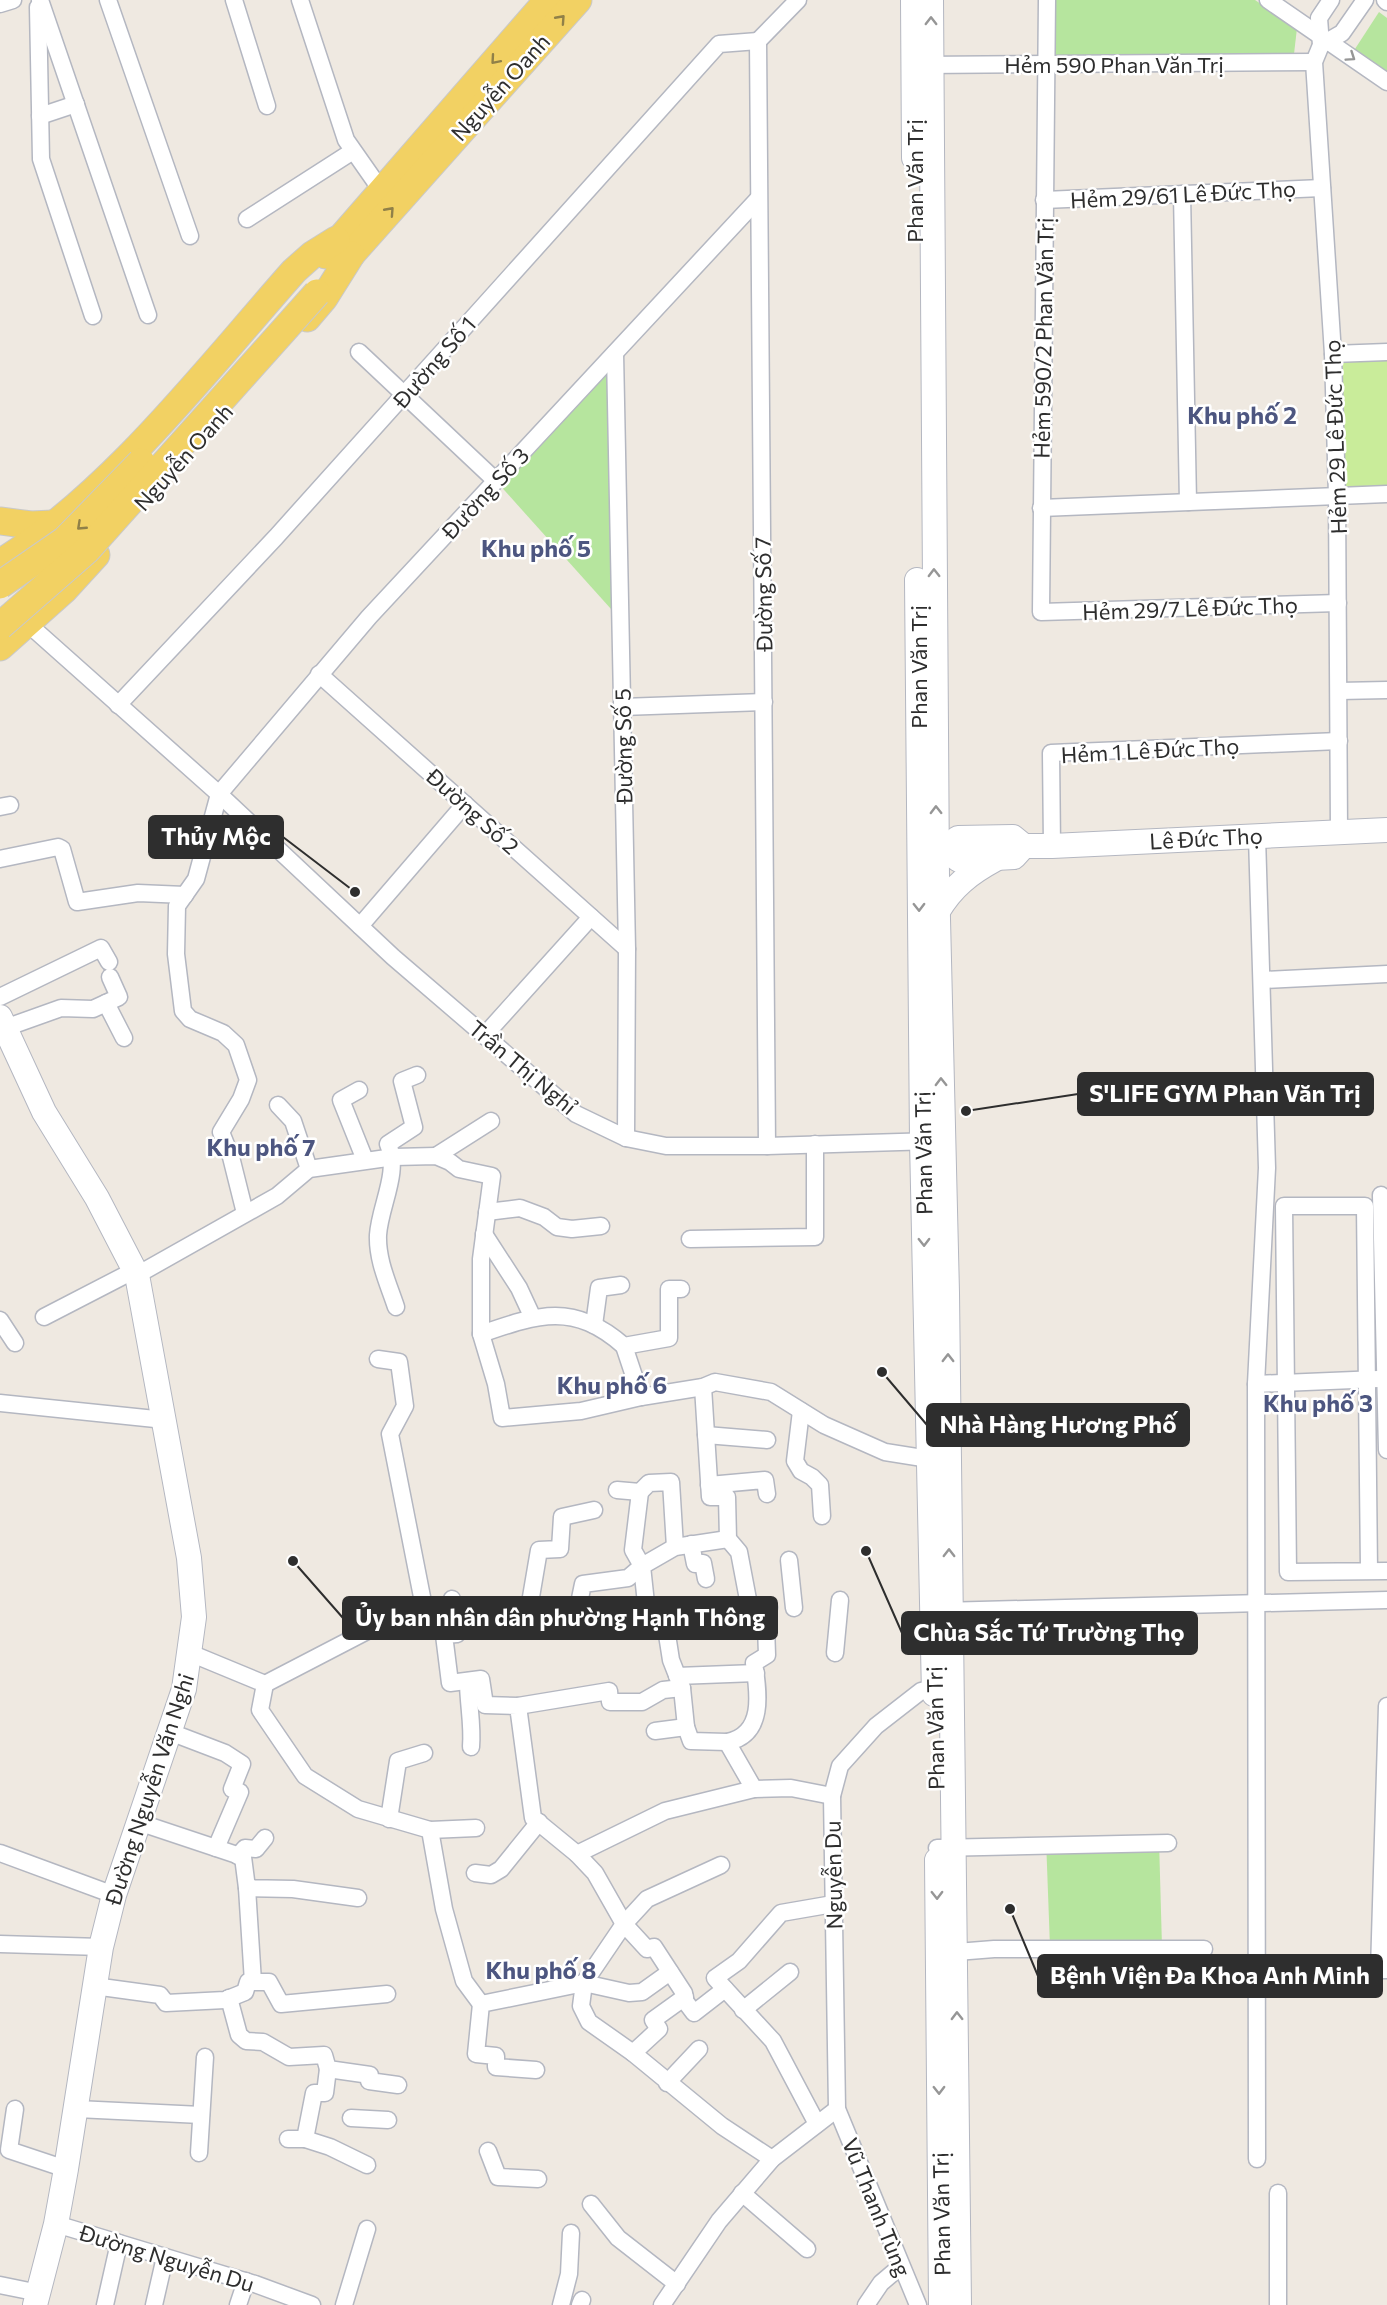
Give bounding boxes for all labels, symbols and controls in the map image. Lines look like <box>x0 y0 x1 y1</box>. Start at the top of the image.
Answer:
one-way arrow <box>554 15 565 25</box>
one-way arrow <box>925 17 937 26</box>
street label: Nguyễn Oanh <box>445 28 555 146</box>
one-way arrow <box>1344 50 1355 61</box>
street label: Hẻm 590 Phan Văn Trị <box>1004 51 1224 78</box>
one-way arrow <box>491 53 502 64</box>
street label: Phan Văn Trị <box>901 119 928 243</box>
street label: Hẻm 29/61 Lê Đức Thọ <box>1069 175 1297 213</box>
one-way arrow <box>383 207 394 218</box>
street label: Hẻm 590/2 Phan Văn Trị <box>1027 217 1059 459</box>
street label: Đường Số 1 <box>386 311 481 414</box>
street label: Hẻm 29 Lê Đức Thọ <box>1318 339 1352 535</box>
street label: Nguyễn Oanh <box>128 398 238 516</box>
district label: Khu phố 2 <box>1187 400 1297 429</box>
street label: Đường Số 3 <box>435 442 534 545</box>
one-way arrow <box>77 519 88 530</box>
district label: Khu phố 5 <box>481 533 591 562</box>
street label: Đường Số 7 <box>749 536 778 653</box>
one-way arrow <box>928 569 940 578</box>
street label: Hẻm 29/7 Lê Đức Thọ <box>1082 591 1298 625</box>
street label: Phan Văn Trị <box>905 605 932 729</box>
street label: Đường Số 5 <box>608 688 638 805</box>
street label: Hẻm 1 Lê Đức Thọ <box>1060 732 1240 768</box>
street label: Đường Số 2 <box>420 762 525 860</box>
one-way arrow <box>930 806 943 815</box>
callout: Thủy Mộc <box>149 816 283 858</box>
text: Thủy Mộc <box>161 821 271 850</box>
street label: Lê Đức Thọ <box>1149 822 1263 854</box>
one-way arrow <box>913 903 925 912</box>
street label: Trần Thị Nghỉ <box>464 1014 583 1120</box>
callout: S'LIFE GYM Phan Văn Trị <box>1078 1073 1373 1115</box>
one-way arrow <box>935 1078 947 1087</box>
text: S'LIFE GYM Phan Văn Trị <box>1089 1078 1361 1108</box>
street label: Phan Văn Trị <box>908 1091 938 1215</box>
district label: Khu phố 7 <box>206 1132 316 1161</box>
one-way arrow <box>918 1237 931 1246</box>
one-way arrow <box>942 1353 954 1362</box>
district label: Khu phố 6 <box>557 1370 667 1399</box>
district label: Khu phố 3 <box>1263 1388 1373 1417</box>
callout: Nhà Hàng Hương Phố <box>927 1404 1189 1446</box>
text: Nhà Hàng Hương Phố <box>939 1409 1179 1438</box>
one-way arrow <box>943 1548 955 1557</box>
callout: Ủy ban nhân dân phường Hạnh Thông <box>343 1597 777 1639</box>
text: Ủy ban nhân dân phường Hạnh Thông <box>355 1602 765 1631</box>
callout: Chùa Sắc Tứ Trường Thọ <box>902 1612 1197 1654</box>
text: Chùa Sắc Tứ Trường Thọ <box>913 1617 1185 1646</box>
street label: Phan Văn Trị <box>920 1666 950 1790</box>
street label: Đường Nguyễn Văn Nghi <box>98 1670 199 1909</box>
street label: Nguyễn Du <box>819 1820 847 1930</box>
one-way arrow <box>931 1891 943 1900</box>
district label: Khu phố 8 <box>486 1955 596 1984</box>
callout: Bệnh Viện Đa Khoa Anh Minh <box>1038 1955 1382 1997</box>
text: Bệnh Viện Đa Khoa Anh Minh <box>1050 1960 1370 1989</box>
one-way arrow <box>951 2011 964 2020</box>
one-way arrow <box>933 2086 945 2095</box>
street label: Vũ Thanh Tùng <box>837 2134 917 2280</box>
street label: Phan Văn Trị <box>926 2152 956 2276</box>
street label: Đường Nguyễn Du <box>75 2218 258 2297</box>

